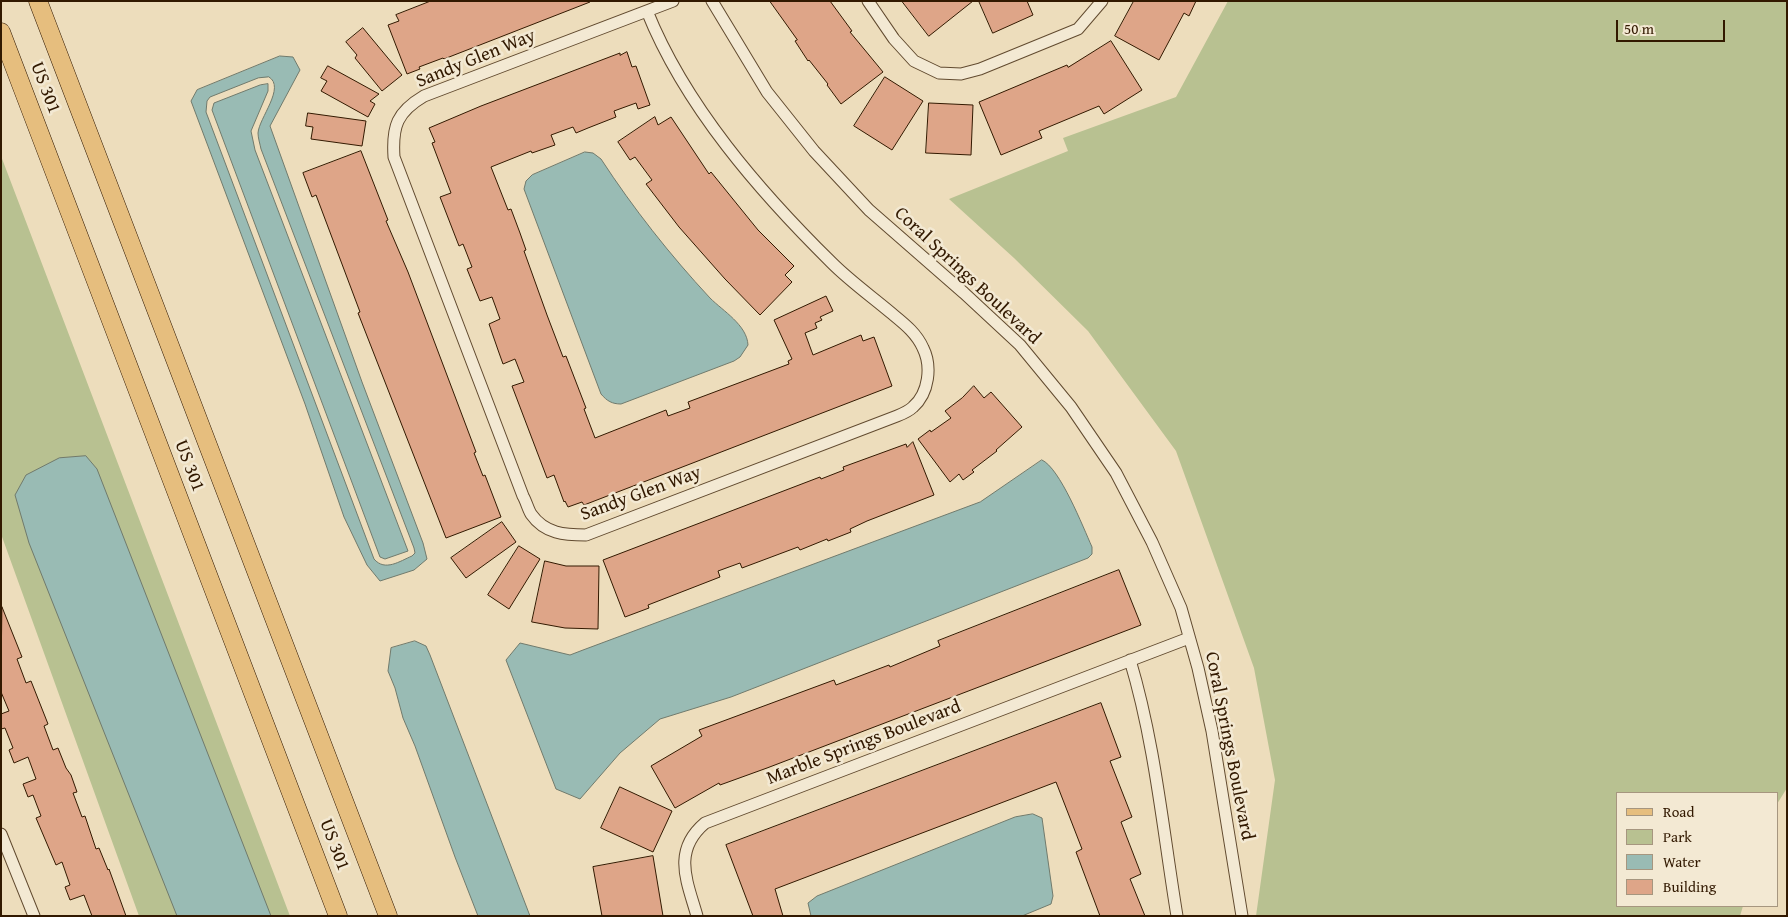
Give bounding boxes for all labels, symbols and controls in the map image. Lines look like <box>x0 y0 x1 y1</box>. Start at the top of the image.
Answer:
scale bar <box>1618 10 1727 42</box>
text: 50 m <box>1624 18 1654 39</box>
street label: Sandy Glen Way <box>413 25 539 93</box>
street label: US 301 <box>25 59 65 117</box>
street label: Coral Springs Boulevard <box>889 202 1045 350</box>
street label: US 301 <box>169 437 209 495</box>
street label: Sandy Glen Way <box>577 462 705 526</box>
street label: Coral Springs Boulevard <box>1200 650 1258 842</box>
street label: Marble Springs Boulevard <box>764 695 964 791</box>
legend <box>1616 792 1778 907</box>
text: Road <box>1663 801 1694 822</box>
street label: US 301 <box>314 816 354 874</box>
text: Park <box>1663 826 1692 847</box>
text: Water <box>1663 851 1701 872</box>
text: Building <box>1663 876 1716 897</box>

